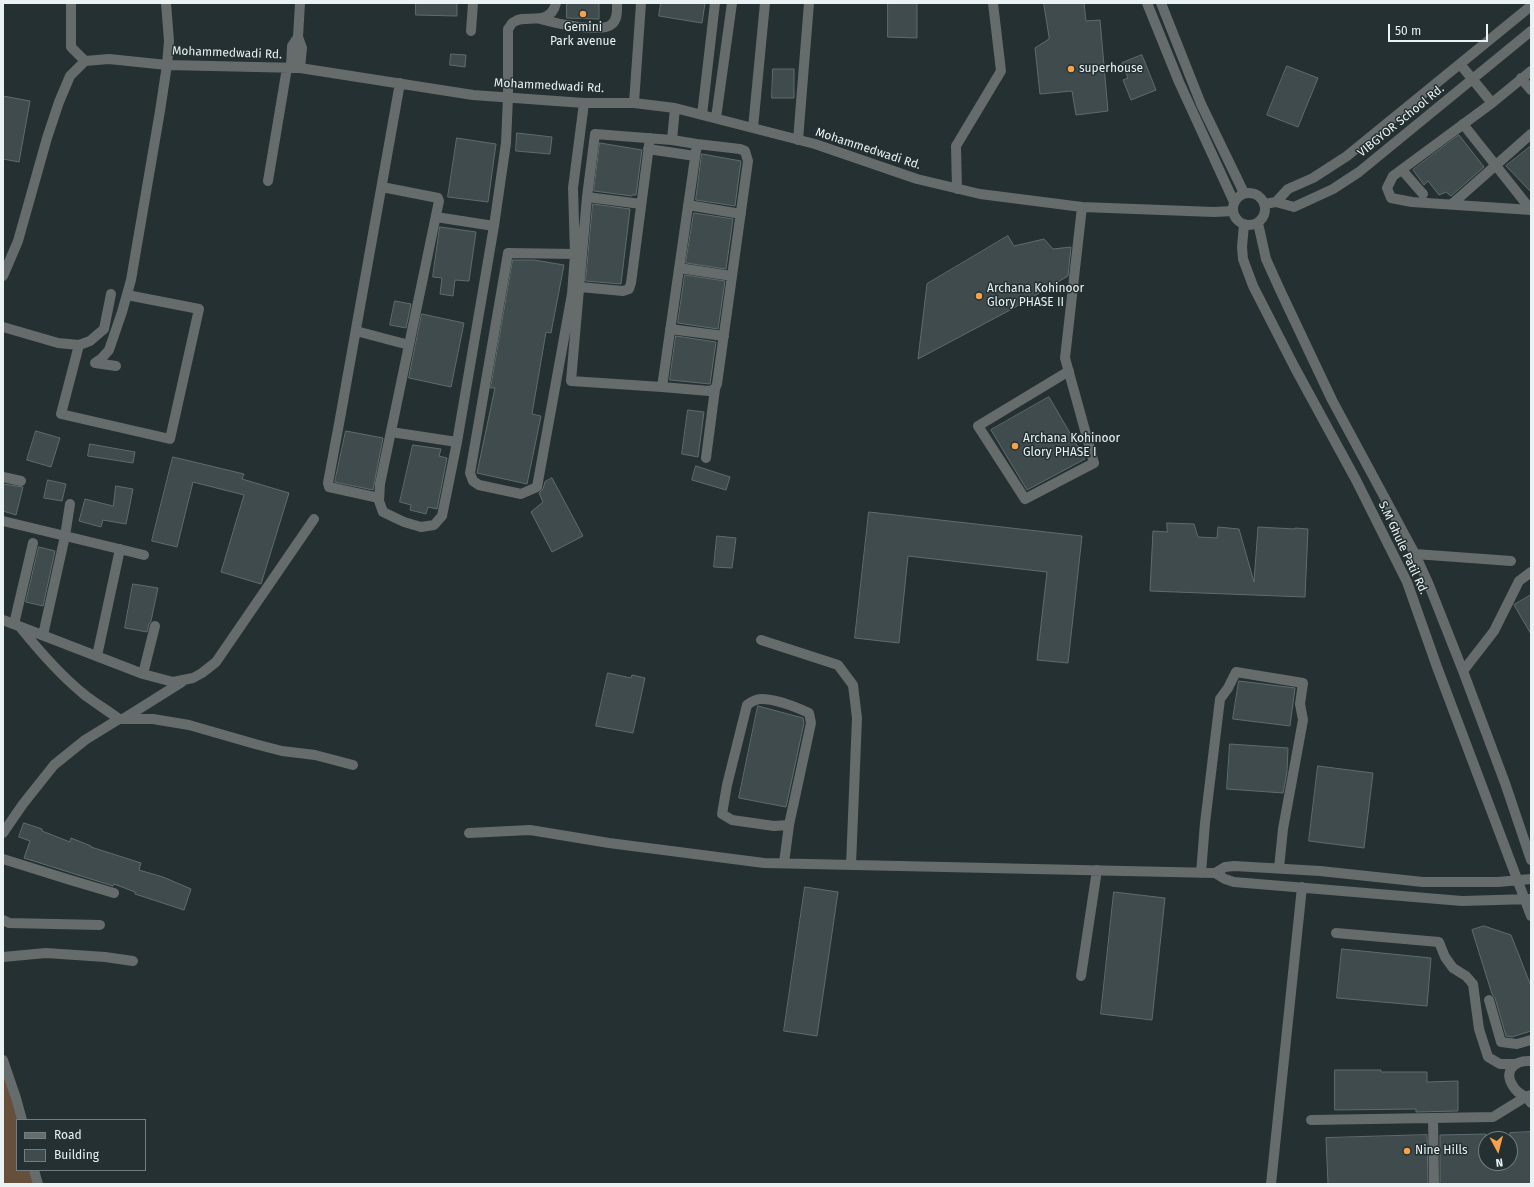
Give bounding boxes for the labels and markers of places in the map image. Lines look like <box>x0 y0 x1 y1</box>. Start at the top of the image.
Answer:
marker: Gemini Park avenue <box>578 9 588 19</box>
place label: Gemini Park avenue <box>550 21 616 49</box>
place label: superhouse <box>1079 62 1143 76</box>
marker: superhouse <box>1066 64 1076 74</box>
place label: Archana Kohinoor Glory PHASE II <box>987 282 1084 310</box>
marker: Archana Kohinoor Glory PHASE II <box>974 291 984 301</box>
place label: Archana Kohinoor Glory PHASE I <box>1023 432 1120 460</box>
marker: Archana Kohinoor Glory PHASE I <box>1010 441 1020 451</box>
place label: Nine Hills <box>1415 1144 1468 1158</box>
marker: Nine Hills <box>1402 1146 1412 1156</box>

